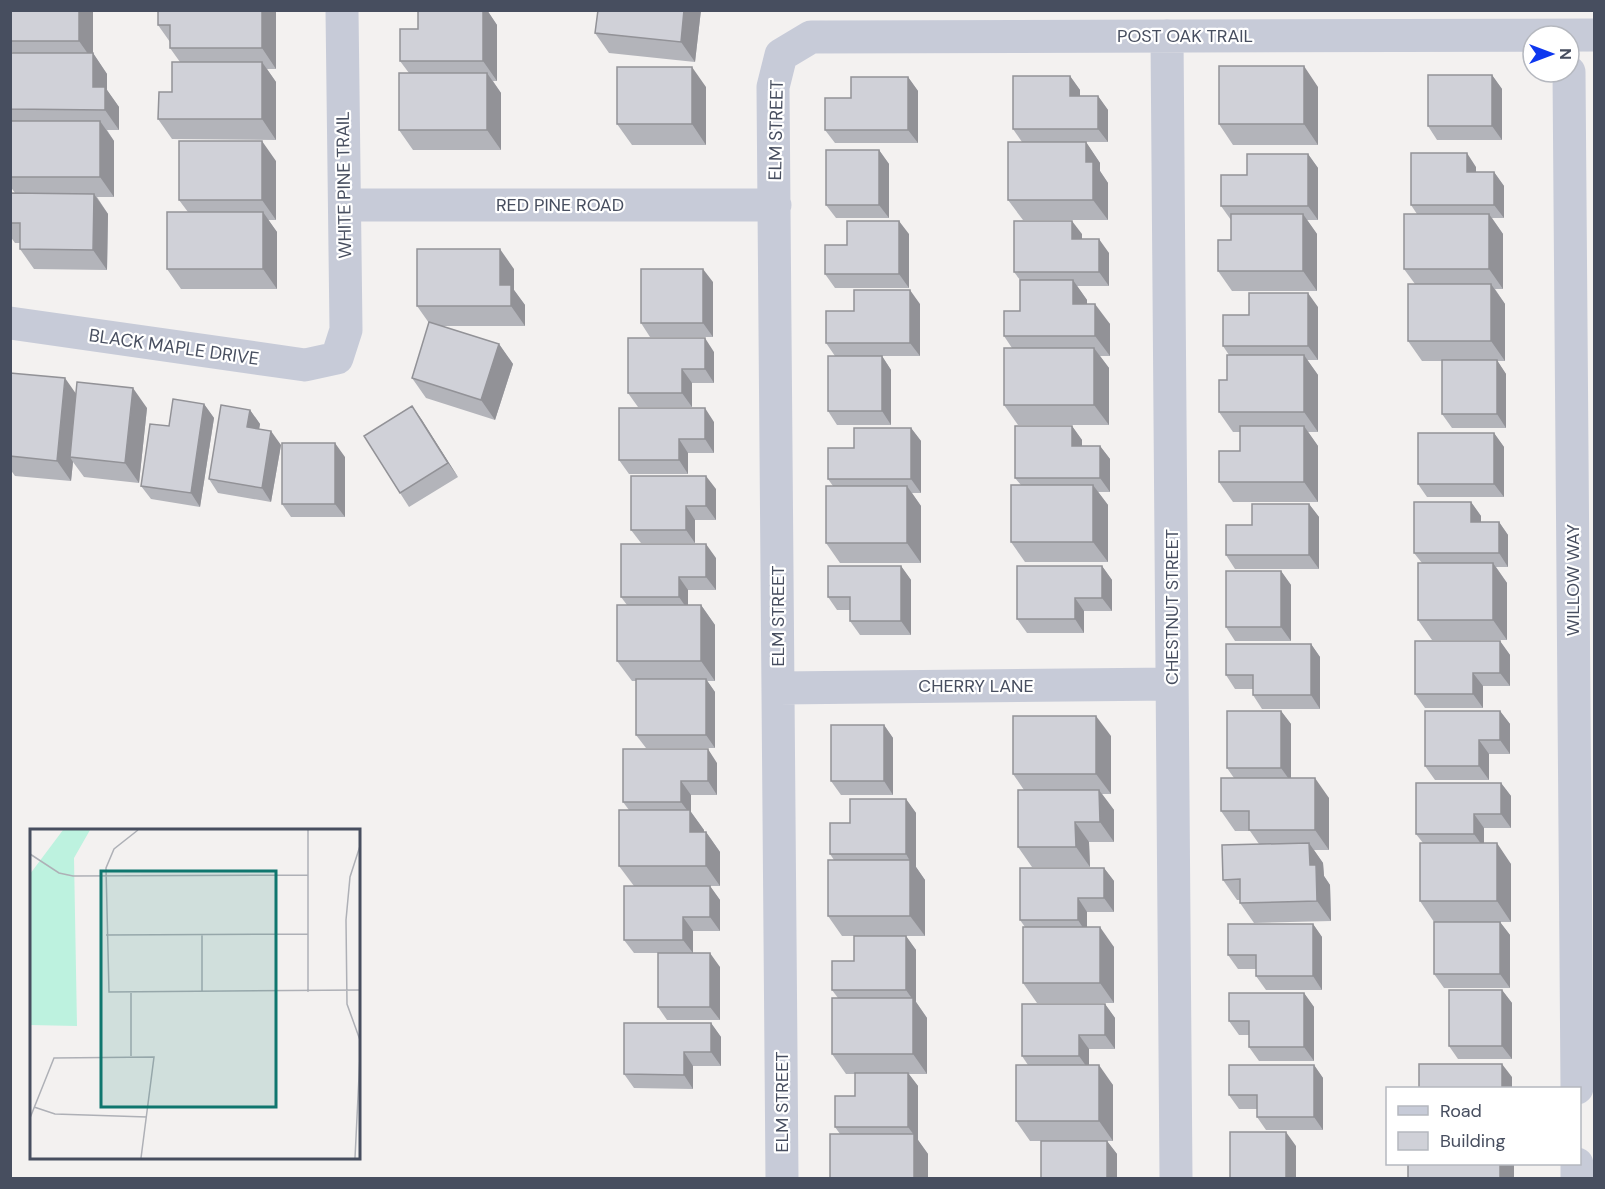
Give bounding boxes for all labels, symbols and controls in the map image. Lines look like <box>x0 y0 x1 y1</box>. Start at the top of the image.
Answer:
street label: POST OAK TRAIL <box>1117 24 1253 48</box>
north arrow <box>1521 24 1581 84</box>
text: N <box>1555 48 1576 60</box>
street label: ELM STREET <box>763 79 789 181</box>
street label: WHITE PINE TRAIL <box>331 111 357 259</box>
street label: RED PINE ROAD <box>496 193 624 217</box>
street label: BLACK MAPLE DRIVE <box>88 323 260 371</box>
street label: WILLOW WAY <box>1561 523 1585 636</box>
street label: CHESTNUT STREET <box>1160 529 1184 685</box>
street label: ELM STREET <box>766 566 790 666</box>
street label: CHERRY LANE <box>918 674 1034 698</box>
inset map <box>30 829 360 1159</box>
street label: ELM STREET <box>770 1052 794 1152</box>
legend <box>1386 1087 1581 1165</box>
text: Road <box>1440 1099 1482 1123</box>
text: Building <box>1440 1129 1505 1153</box>

